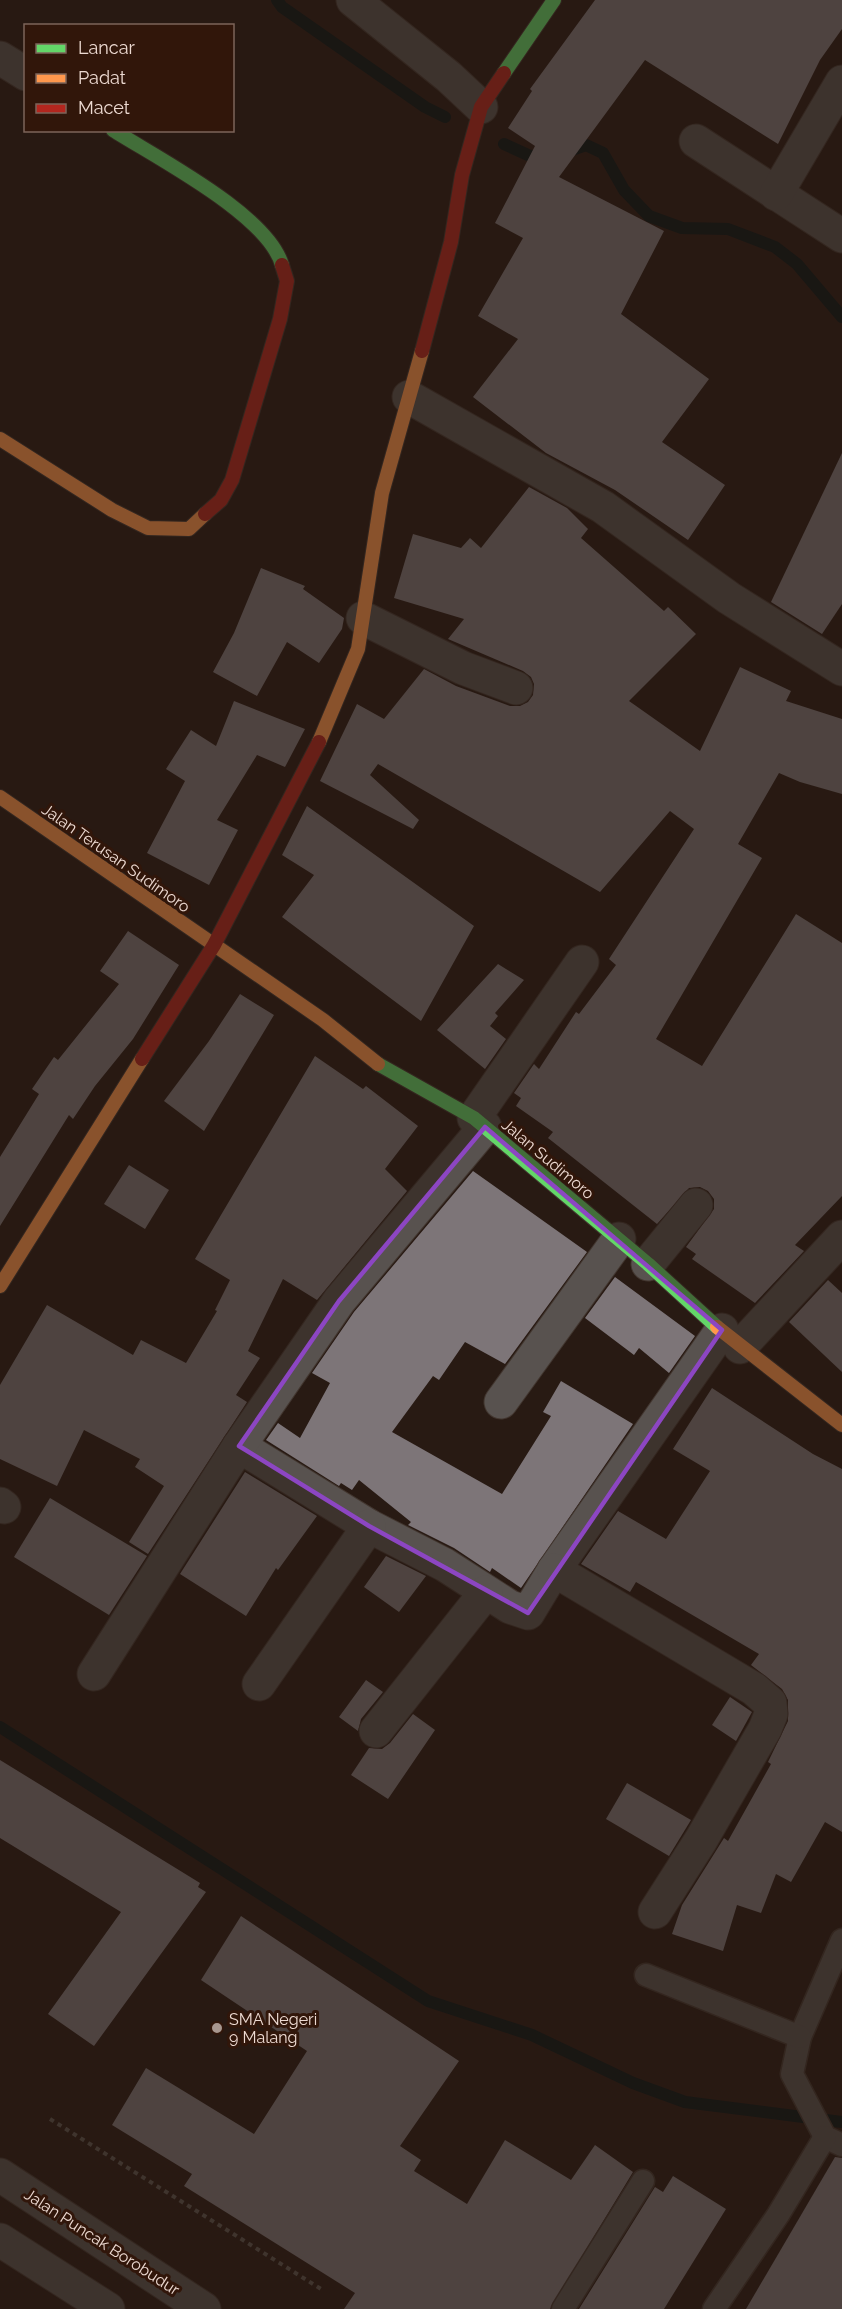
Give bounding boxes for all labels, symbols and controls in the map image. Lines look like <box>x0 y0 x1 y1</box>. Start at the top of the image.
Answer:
legend <box>24 24 234 132</box>
text: Lancar <box>78 37 135 58</box>
text: Padat <box>78 67 126 88</box>
text: Macet <box>78 97 130 118</box>
street label: Jalan Terusan Sudimoro <box>38 800 194 916</box>
street label: Jalan Sudimoro <box>498 1115 598 1203</box>
place label: SMA Negeri 9 Malang <box>229 2010 317 2047</box>
marker: SMA Negeri 9 Malang <box>210 2021 224 2035</box>
street label: Jalan Puncak Borobudur <box>21 2185 183 2299</box>

